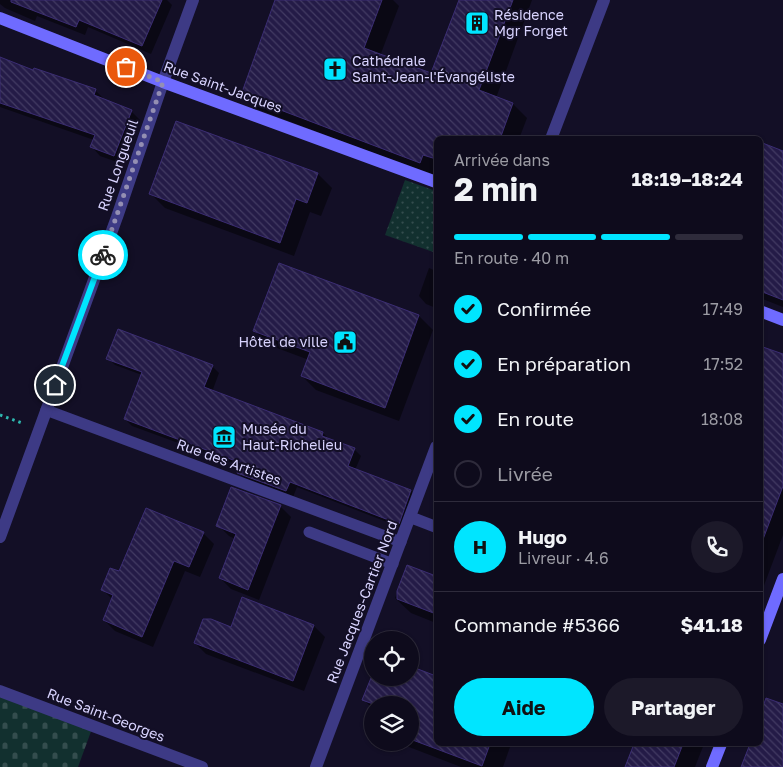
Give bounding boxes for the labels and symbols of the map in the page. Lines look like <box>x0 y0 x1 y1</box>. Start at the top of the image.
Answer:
place label: Résidence Mgr Forget <box>494 6 568 39</box>
building icon: Résidence Mgr Forget <box>464 10 490 36</box>
pin <box>105 46 147 88</box>
place label: Cathédrale Saint-Jean-l'Évangéliste <box>352 52 515 85</box>
church icon: Cathédrale Saint-Jean-l'Évangéliste <box>322 56 348 82</box>
street label: Rue Saint-Jacques <box>162 57 285 116</box>
street label: Rue Longueuil <box>94 117 141 213</box>
courier <box>78 230 128 280</box>
public building icon: Hôtel de ville <box>332 329 358 355</box>
place label: Hôtel de ville <box>238 333 328 350</box>
pin <box>34 364 76 406</box>
place label: Musée du Haut-Richelieu <box>242 420 342 453</box>
museum icon: Musée du Haut-Richelieu <box>211 424 237 450</box>
street label: Rue des Artistes <box>175 435 284 488</box>
street label: Rue Jacques-Cartier Nord <box>323 518 400 686</box>
street label: Rue Saint-Georges <box>45 684 168 745</box>

